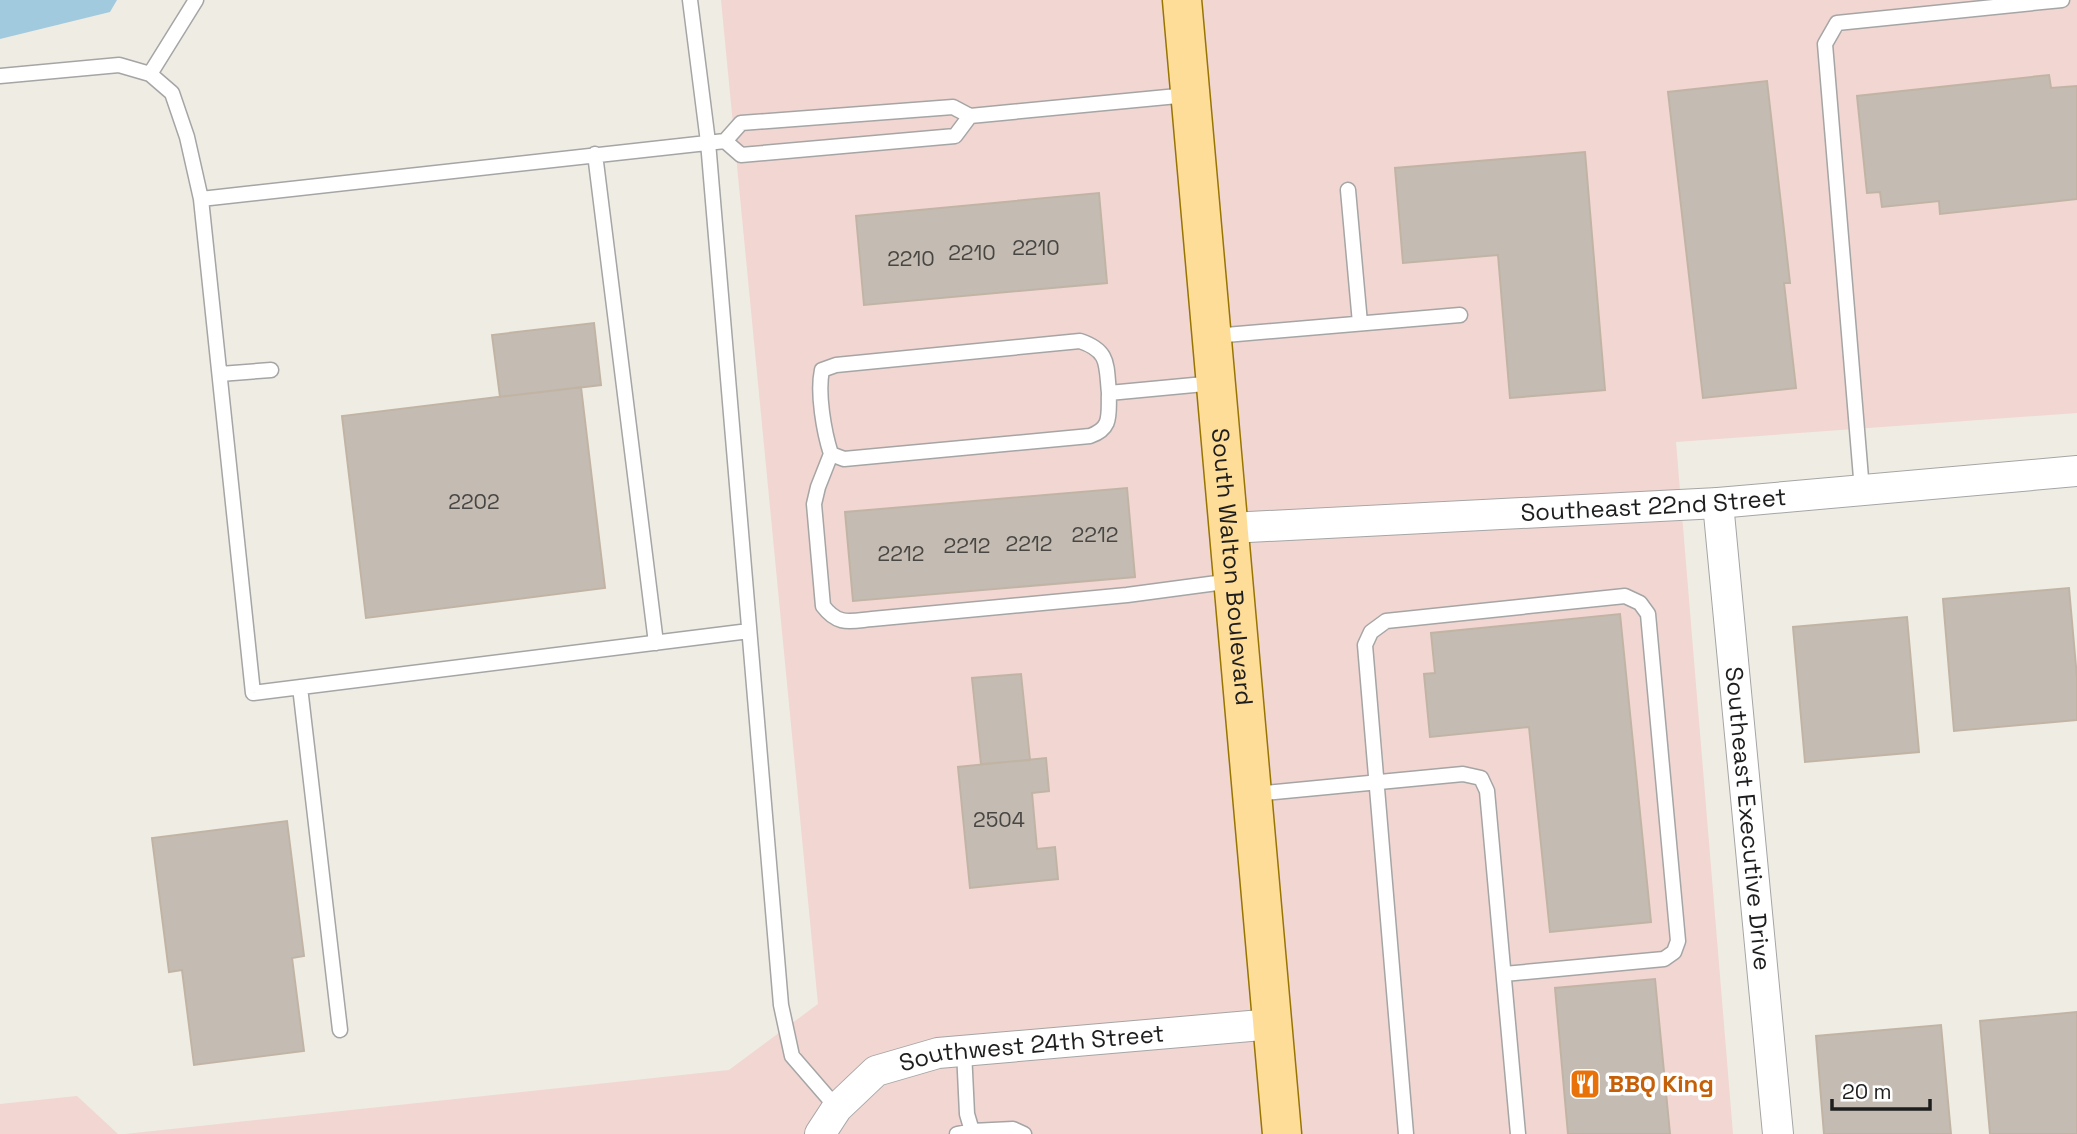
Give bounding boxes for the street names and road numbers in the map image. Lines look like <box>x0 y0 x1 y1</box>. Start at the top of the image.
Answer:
street label: South Walton Boulevard <box>1205 427 1260 707</box>
street label: Southeast 22nd Street <box>1520 481 1788 528</box>
street label: Southeast Executive Drive <box>1719 665 1778 972</box>
street label: Southwest 24th Street <box>895 1017 1165 1078</box>

